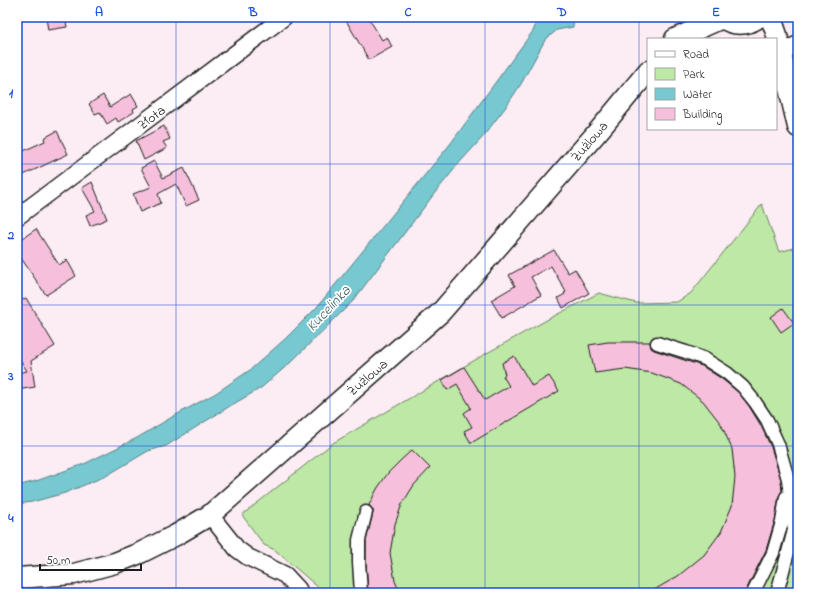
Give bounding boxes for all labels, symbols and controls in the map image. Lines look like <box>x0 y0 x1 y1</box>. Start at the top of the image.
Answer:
text: A <box>95 3 103 22</box>
text: B <box>248 3 258 22</box>
text: C <box>404 3 412 22</box>
text: D <box>556 3 567 22</box>
text: E <box>712 3 720 22</box>
legend <box>647 38 777 130</box>
text: Road <box>683 46 709 64</box>
text: Park <box>683 66 705 84</box>
text: 1 <box>9 84 14 103</box>
text: Water <box>683 86 712 104</box>
street label: Złota <box>133 101 170 136</box>
text: Building <box>682 106 722 125</box>
street label: Żużlowa <box>566 117 614 167</box>
text: 2 <box>7 226 15 245</box>
water label: Kucelinka <box>301 280 357 337</box>
street label: Żużlowa <box>343 354 393 402</box>
text: 3 <box>7 367 14 386</box>
text: 4 <box>7 509 14 528</box>
scale bar <box>40 546 141 572</box>
text: 50 m <box>46 552 70 570</box>

